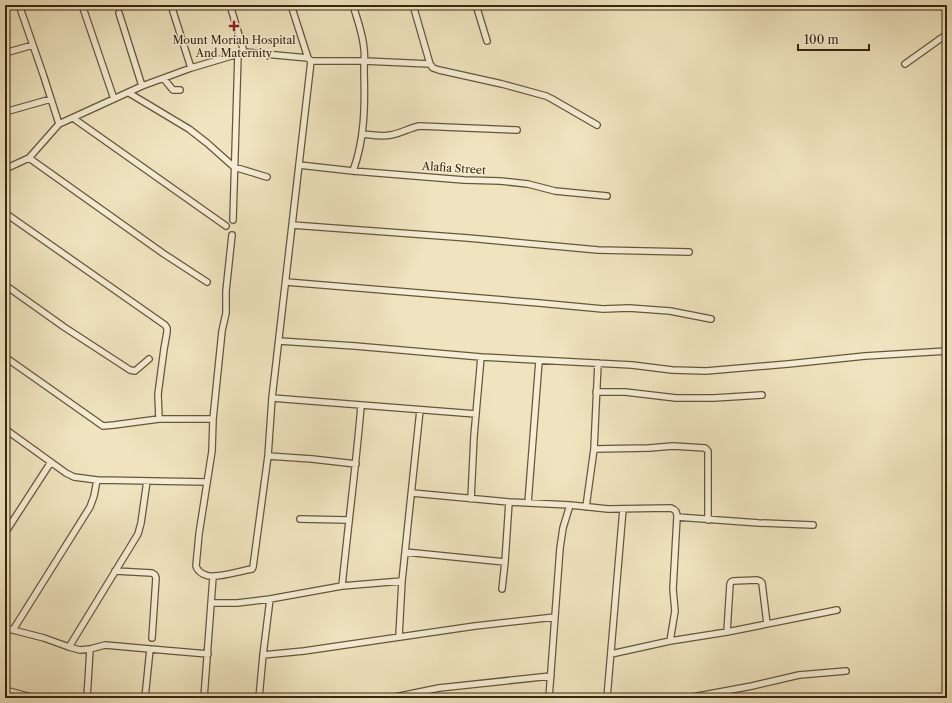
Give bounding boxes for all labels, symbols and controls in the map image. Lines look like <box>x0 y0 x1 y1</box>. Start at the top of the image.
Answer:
marker: Mount Moriah Hospital And Maternity <box>228 20 240 32</box>
scale bar <box>798 26 869 52</box>
text: 100 m <box>804 32 839 47</box>
place label: Mount Moriah Hospital And Maternity <box>172 33 296 60</box>
street label: Alafia Street <box>421 159 486 177</box>

